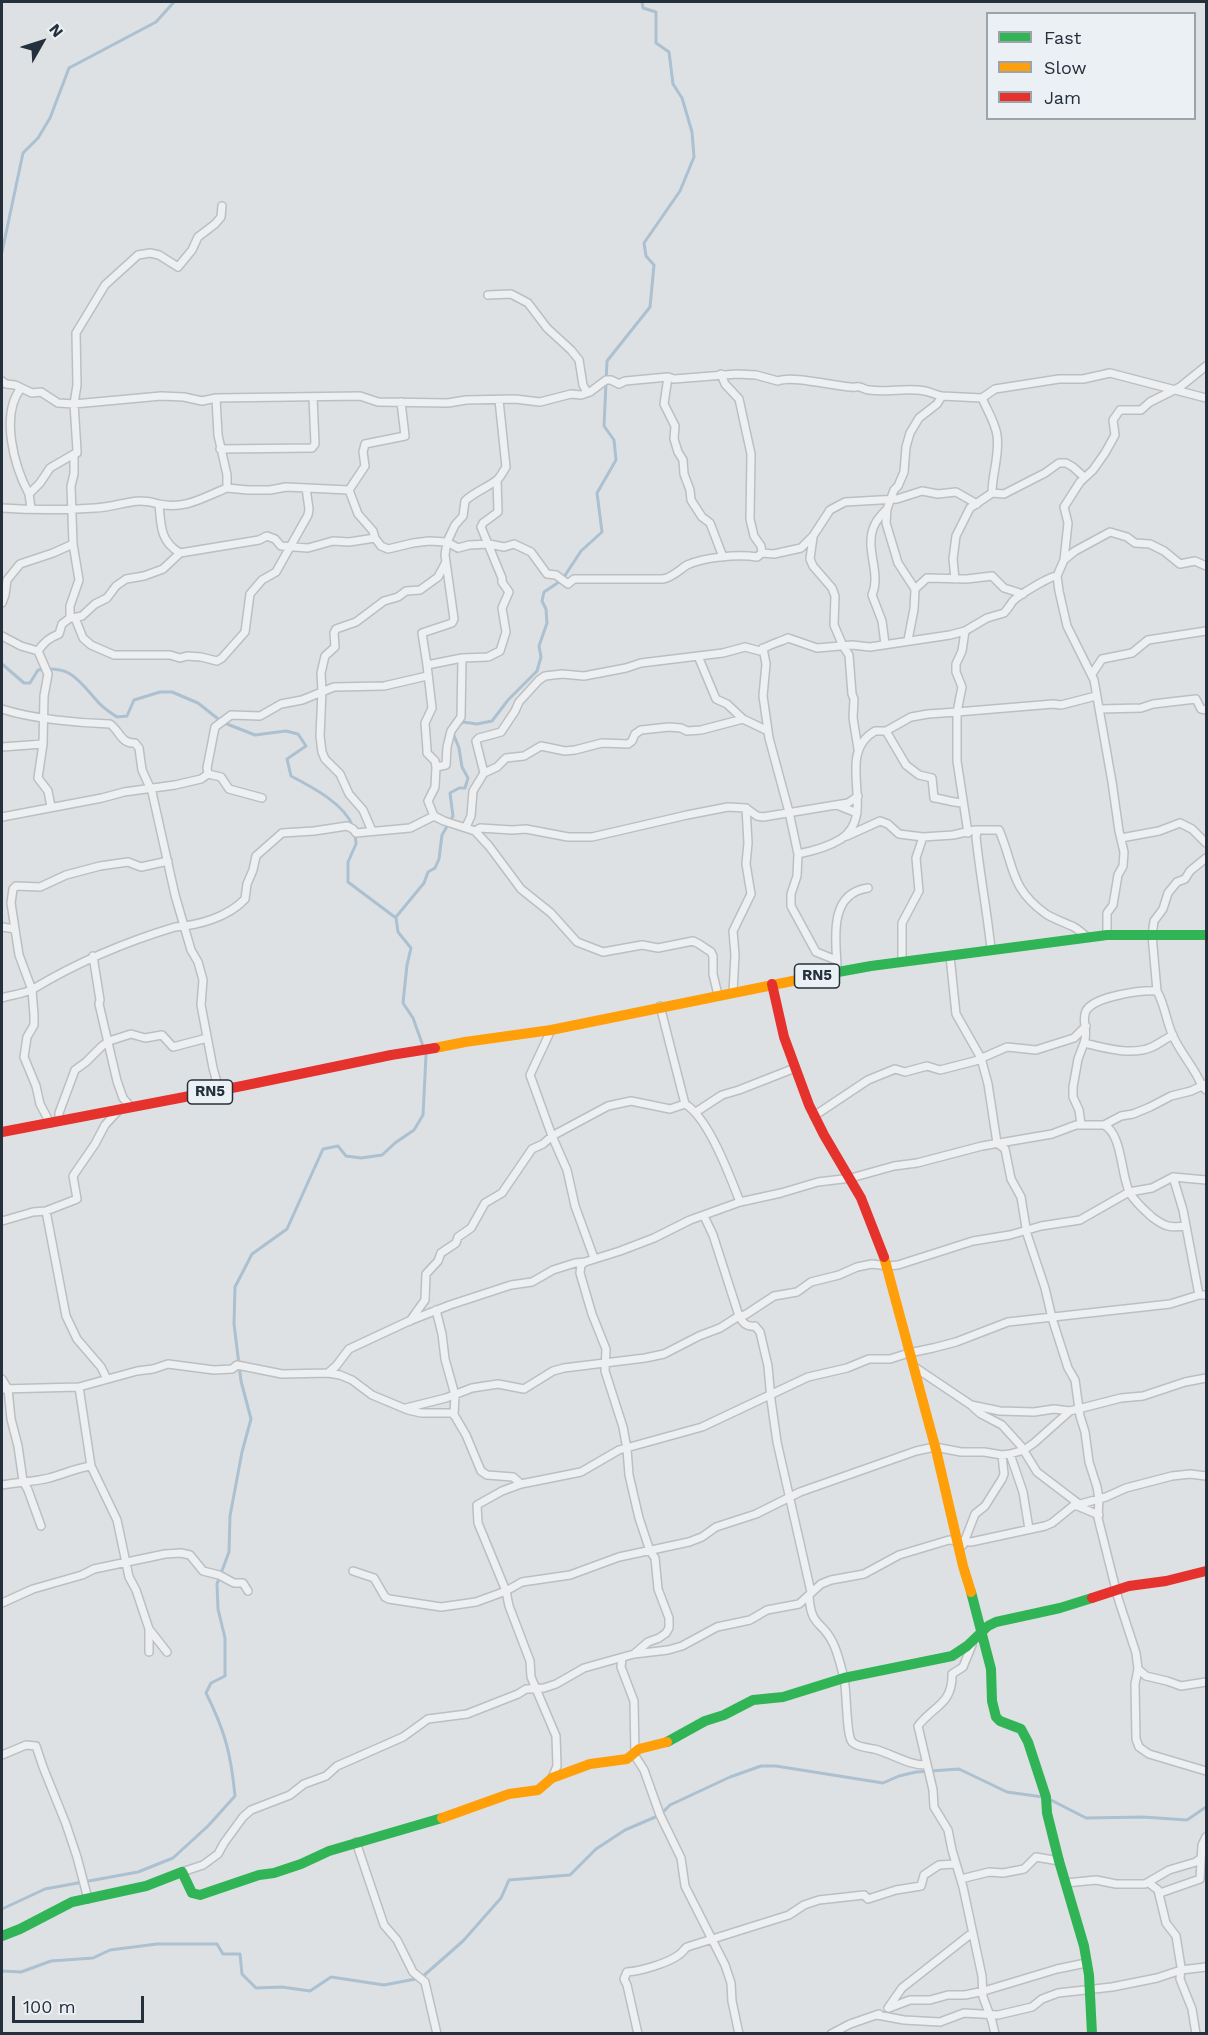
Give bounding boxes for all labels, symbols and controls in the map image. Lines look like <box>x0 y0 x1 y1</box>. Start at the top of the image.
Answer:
north arrow <box>12 12 72 72</box>
legend <box>986 12 1196 120</box>
text: N <box>45 20 67 41</box>
text: Fast <box>1044 27 1081 48</box>
text: Slow <box>1044 57 1087 78</box>
text: Jam <box>1044 87 1081 108</box>
road number: RN5 <box>794 964 840 988</box>
road number: RN5 <box>188 1080 232 1104</box>
scale bar <box>15 1984 147 2022</box>
text: 100 m <box>23 1996 76 2017</box>

